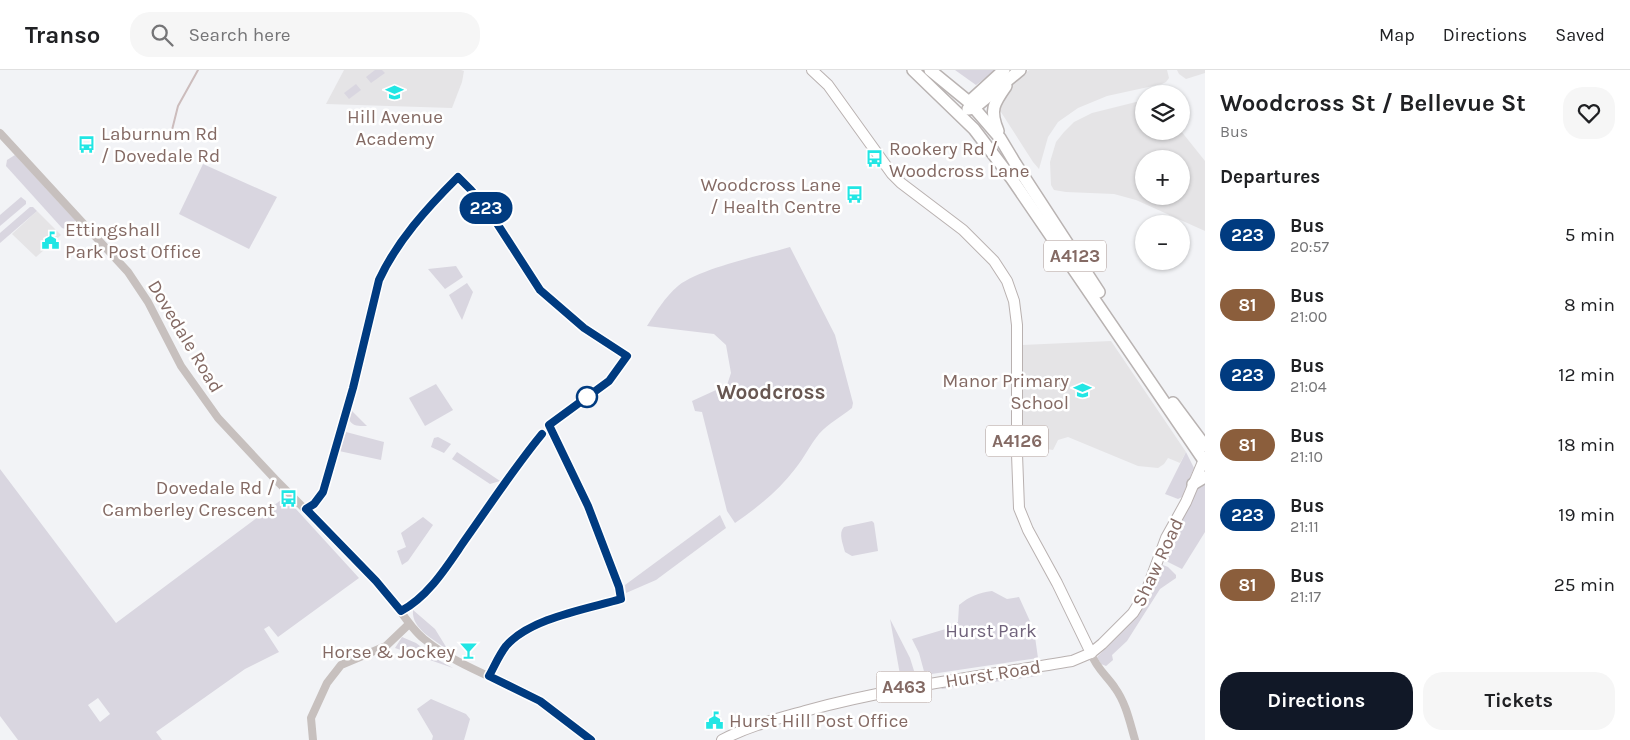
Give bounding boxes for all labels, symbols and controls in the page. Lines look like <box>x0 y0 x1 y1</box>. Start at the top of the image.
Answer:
search box <box>130 12 480 57</box>
text: Transo <box>25 21 100 49</box>
icon: search <box>148 21 176 49</box>
text: Search here <box>188 24 291 46</box>
text: Map <box>1379 24 1415 46</box>
text: Directions <box>1443 24 1527 46</box>
text: Saved <box>1555 24 1605 46</box>
school or university icon: Hill Avenue Academy <box>385 83 405 103</box>
map controls <box>1135 85 1190 270</box>
button: layers <box>1135 85 1190 140</box>
button: heart <box>1563 87 1615 139</box>
text: Woodcross St / Bellevue St <box>1220 89 1526 117</box>
place label: Hill Avenue Academy <box>347 106 443 150</box>
text: Bus <box>1220 122 1248 141</box>
place label: Laburnum Rd / Dovedale Rd <box>101 123 220 167</box>
bus stop icon: Laburnum Rd / Dovedale Rd <box>77 134 97 154</box>
place label: Rookery Rd / Woodcross Lane <box>889 138 1030 182</box>
bus stop icon: Rookery Rd / Woodcross Lane <box>865 149 885 169</box>
button: + <box>1135 150 1190 205</box>
text: Departures <box>1220 166 1320 188</box>
place label: Woodcross Lane / Health Centre <box>700 174 841 218</box>
bus stop icon: Woodcross Lane / Health Centre <box>845 185 865 205</box>
line badge: 223 <box>457 192 515 224</box>
text: 223 <box>470 197 502 219</box>
button: − <box>1135 215 1190 270</box>
text: Bus <box>1290 215 1324 237</box>
place label: Ettingshall Park Post Office <box>65 219 201 263</box>
text: 223 <box>1231 224 1264 246</box>
text: 5 min <box>1565 224 1615 246</box>
public building icon: Ettingshall Park Post Office <box>41 230 61 250</box>
text: 20:57 <box>1290 237 1329 256</box>
road number: A4123 <box>1044 240 1106 272</box>
street label: Dovedale Road <box>143 276 227 397</box>
text: Bus <box>1290 285 1324 307</box>
text: 81 <box>1238 294 1257 316</box>
text: 8 min <box>1564 294 1615 316</box>
text: 21:00 <box>1290 307 1327 326</box>
text: Bus <box>1290 355 1324 377</box>
text: 223 <box>1231 364 1264 386</box>
text: 12 min <box>1558 364 1615 386</box>
place label: Manor Primary School <box>942 370 1069 414</box>
text: 21:04 <box>1290 377 1327 396</box>
district label: Woodcross <box>716 380 826 404</box>
school or university icon: Manor Primary School <box>1073 381 1093 401</box>
unlabelled marker <box>576 386 598 408</box>
text: Bus <box>1290 425 1324 447</box>
road number: A4126 <box>986 426 1048 456</box>
text: 81 <box>1238 434 1257 456</box>
text: 18 min <box>1558 434 1615 456</box>
text: 21:10 <box>1290 447 1323 466</box>
place label: Dovedale Rd / Camberley Crescent <box>102 477 275 521</box>
bus stop icon: Dovedale Rd / Camberley Crescent <box>279 488 299 508</box>
text: Bus <box>1290 495 1324 517</box>
text: 223 <box>1231 504 1264 526</box>
text: 19 min <box>1558 504 1615 526</box>
street label: Shaw Road <box>1128 515 1188 610</box>
text: 21:11 <box>1290 517 1319 536</box>
text: Bus <box>1290 565 1324 587</box>
text: 81 <box>1238 574 1257 596</box>
text: 25 min <box>1554 574 1615 596</box>
text: 21:17 <box>1290 587 1321 606</box>
park label: Hurst Park <box>945 620 1037 642</box>
place label: Horse & Jockey <box>322 641 455 663</box>
bar icon: Horse & Jockey <box>459 641 479 661</box>
street label: Hurst Road <box>944 656 1043 692</box>
road number: A463 <box>876 672 932 702</box>
button: Directions <box>1220 672 1413 730</box>
button: Tickets <box>1423 672 1615 730</box>
public building icon: Hurst Hill Post Office <box>705 710 725 730</box>
place label: Hurst Hill Post Office <box>729 710 908 732</box>

